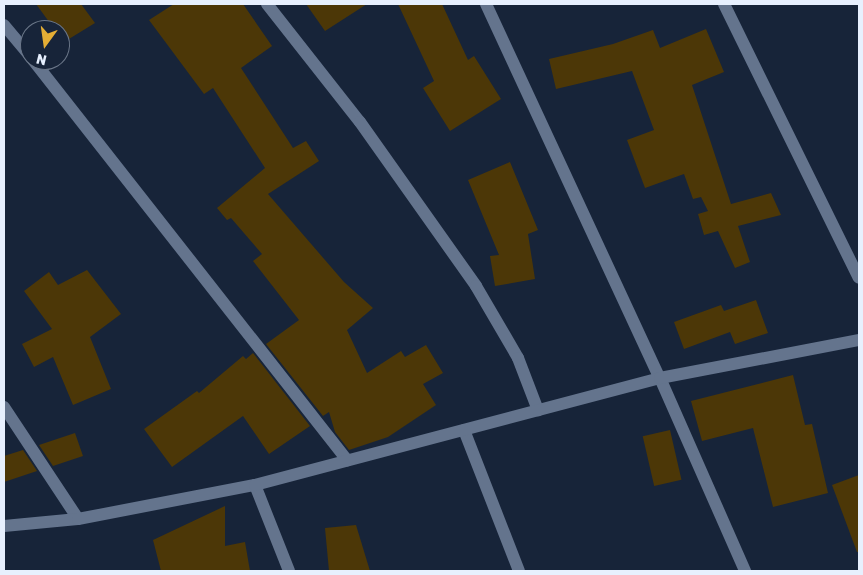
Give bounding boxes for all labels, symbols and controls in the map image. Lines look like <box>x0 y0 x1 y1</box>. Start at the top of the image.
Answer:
north arrow <box>20 20 70 70</box>
text: N <box>35 50 48 69</box>

